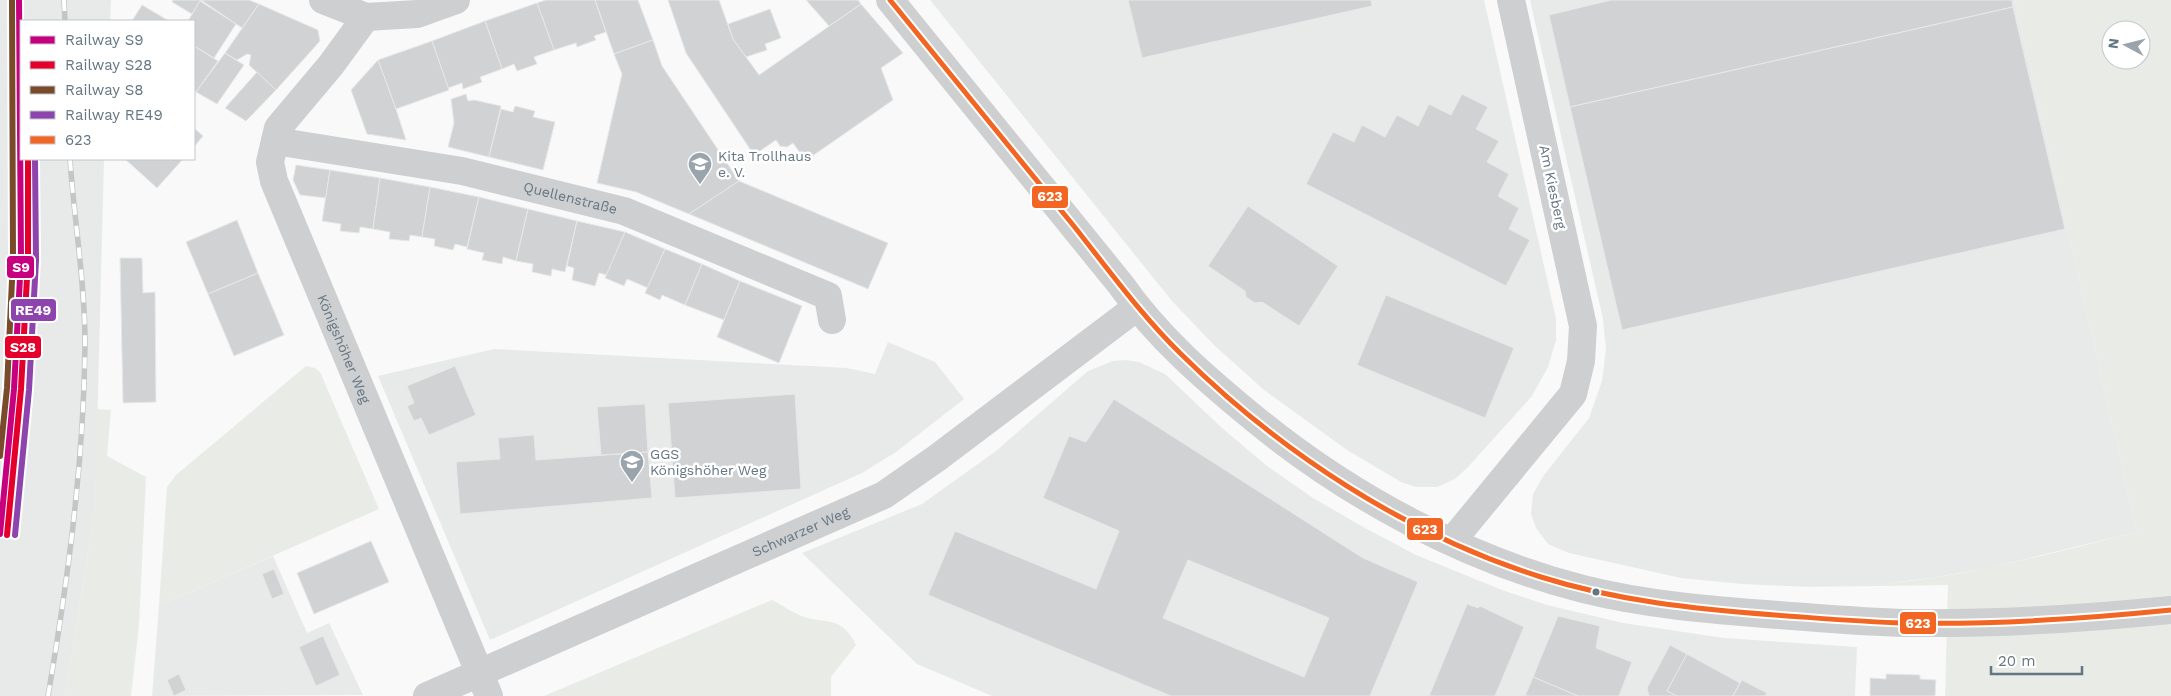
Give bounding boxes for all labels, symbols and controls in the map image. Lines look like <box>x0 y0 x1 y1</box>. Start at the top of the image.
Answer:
legend <box>20 20 195 160</box>
north arrow <box>2101 20 2151 70</box>
text: Railway S9 <box>65 31 144 49</box>
text: N <box>2105 37 2122 50</box>
text: Railway S28 <box>65 56 152 74</box>
text: Railway S8 <box>65 81 144 99</box>
text: Railway RE49 <box>65 106 163 124</box>
text: 623 <box>65 131 92 149</box>
street label: Am Kiesberg <box>1536 144 1570 231</box>
place label: Kita Trollhaus e. V. <box>718 148 811 180</box>
school or university icon: Kita Trollhaus e. V. <box>687 151 713 185</box>
street label: Quellenstraße <box>522 178 619 217</box>
line badge: 623 <box>1031 185 1069 209</box>
text: 623 <box>1037 188 1063 204</box>
line badge: S9 <box>6 255 35 279</box>
text: S9 <box>12 259 30 275</box>
street label: Königshöher Weg <box>314 292 374 406</box>
line badge: RE49 <box>10 298 57 322</box>
text: RE49 <box>15 302 51 318</box>
line badge: S28 <box>4 335 42 359</box>
text: S28 <box>10 339 36 355</box>
place label: GGS Königshöher Weg <box>650 446 767 478</box>
school or university icon: GGS Königshöher Weg <box>619 449 645 483</box>
street label: Schwarzer Weg <box>749 503 852 560</box>
line badge: 623 <box>1406 517 1444 541</box>
text: 623 <box>1412 521 1438 537</box>
unlabelled marker <box>1591 587 1601 597</box>
line badge: 623 <box>1899 611 1937 635</box>
text: 623 <box>1905 615 1931 631</box>
scale bar <box>1991 644 2082 676</box>
text: 20 m <box>1998 652 2036 670</box>

